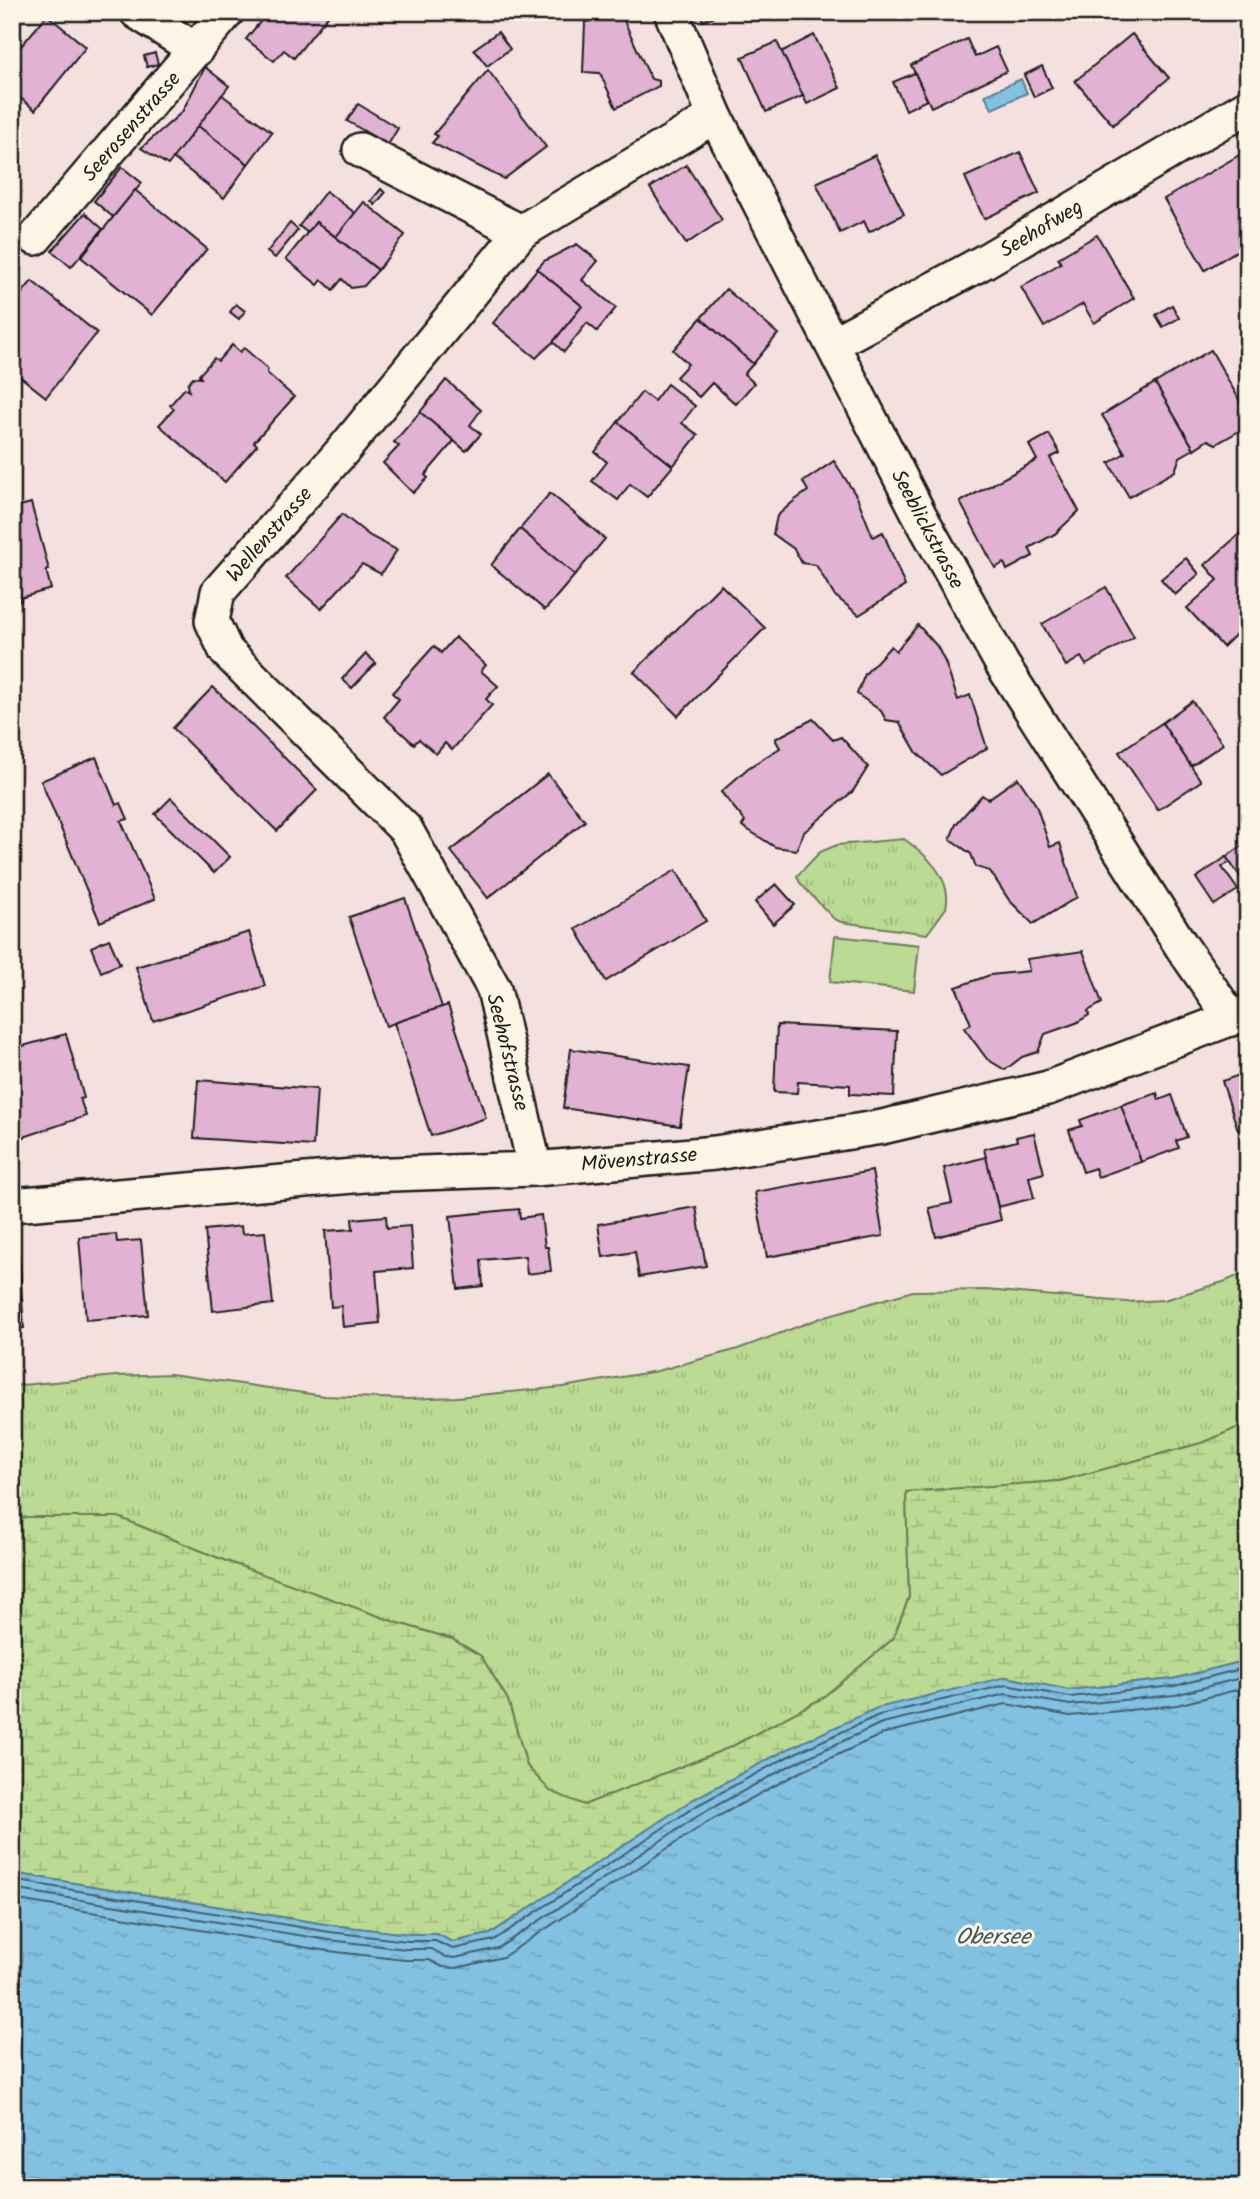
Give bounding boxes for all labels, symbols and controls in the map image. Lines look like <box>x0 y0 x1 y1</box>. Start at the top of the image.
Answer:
street label: Seerosenstrasse <box>75 64 190 190</box>
street label: Seehofweg <box>994 191 1090 267</box>
street label: Seeblickstrasse <box>881 464 972 596</box>
street label: Wellenstrasse <box>219 479 322 590</box>
street label: Seehofstrasse <box>476 990 537 1115</box>
street label: Mövenstrasse <box>580 1139 699 1182</box>
water label: Obersee <box>956 1920 1033 1956</box>

